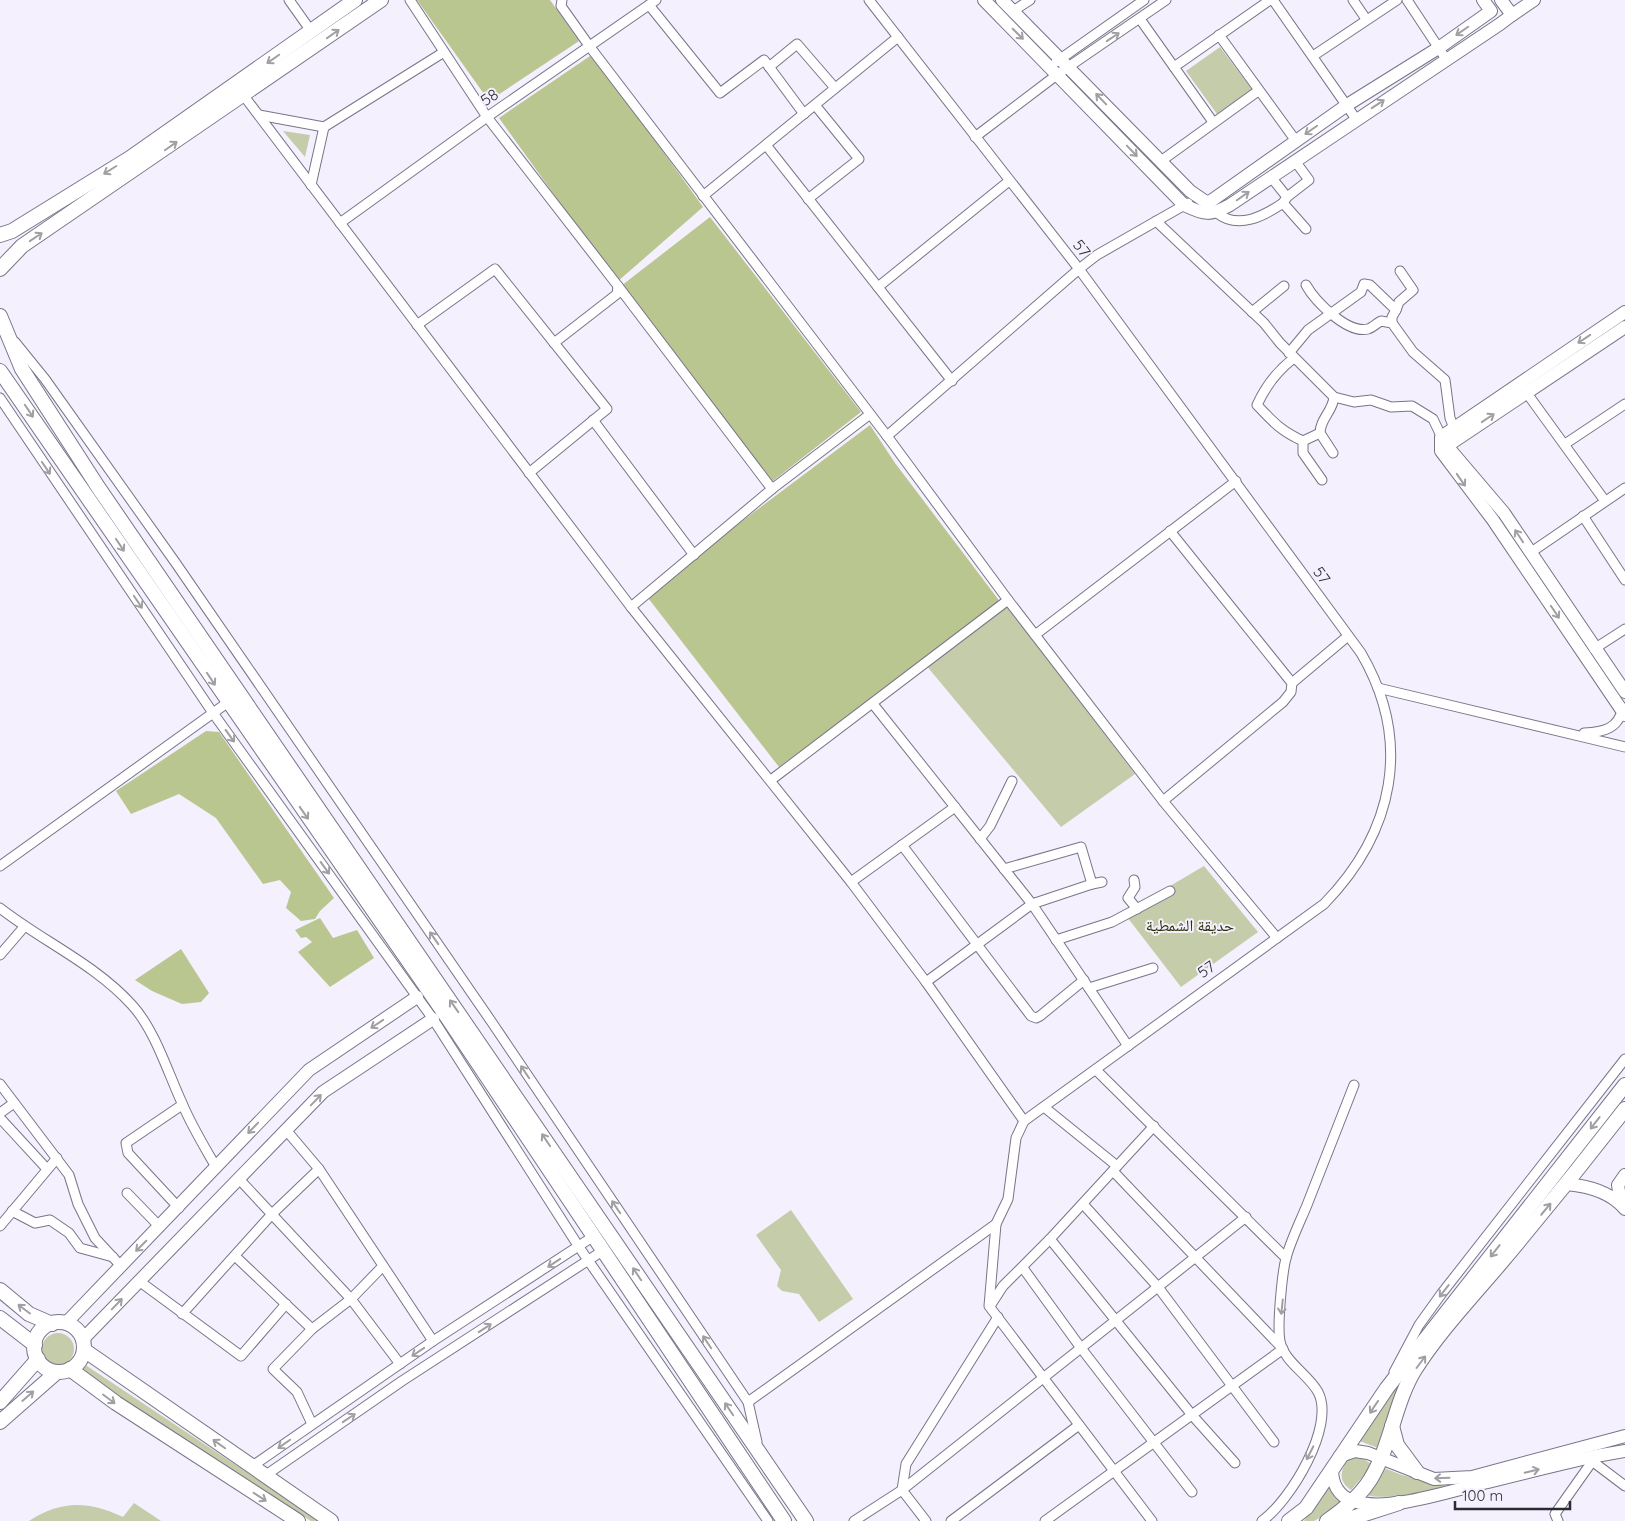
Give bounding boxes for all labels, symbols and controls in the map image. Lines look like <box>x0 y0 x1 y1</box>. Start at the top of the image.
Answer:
one-way arrow <box>1455 26 1469 36</box>
one-way arrow <box>1012 28 1024 40</box>
one-way arrow <box>326 29 340 39</box>
one-way arrow <box>1106 32 1120 42</box>
one-way arrow <box>266 54 280 64</box>
street label: 58 <box>476 84 502 110</box>
one-way arrow <box>1095 93 1107 105</box>
one-way arrow <box>1370 99 1384 109</box>
one-way arrow <box>1305 125 1319 135</box>
one-way arrow <box>163 141 177 151</box>
one-way arrow <box>1126 144 1138 157</box>
one-way arrow <box>103 165 117 176</box>
one-way arrow <box>1236 191 1250 201</box>
one-way arrow <box>29 232 43 242</box>
street label: 57 <box>1069 235 1095 261</box>
one-way arrow <box>1578 334 1592 344</box>
one-way arrow <box>24 403 34 417</box>
one-way arrow <box>1481 413 1495 424</box>
one-way arrow <box>41 461 51 475</box>
one-way arrow <box>1456 473 1466 487</box>
one-way arrow <box>1514 529 1524 543</box>
one-way arrow <box>115 538 125 552</box>
street label: 57 <box>1309 562 1335 588</box>
one-way arrow <box>133 595 143 609</box>
one-way arrow <box>1550 605 1560 619</box>
one-way arrow <box>207 672 217 686</box>
one-way arrow <box>225 729 235 743</box>
one-way arrow <box>299 806 309 820</box>
one-way arrow <box>320 861 330 875</box>
park label: حديقة الشمطية <box>1146 915 1234 935</box>
one-way arrow <box>429 931 439 945</box>
street label: 57 <box>1193 956 1219 982</box>
one-way arrow <box>449 999 459 1013</box>
one-way arrow <box>370 1020 384 1030</box>
one-way arrow <box>520 1066 530 1080</box>
one-way arrow <box>310 1093 322 1106</box>
one-way arrow <box>1589 1116 1600 1129</box>
one-way arrow <box>247 1122 259 1135</box>
one-way arrow <box>541 1133 551 1147</box>
one-way arrow <box>611 1200 621 1214</box>
one-way arrow <box>1540 1203 1552 1216</box>
one-way arrow <box>135 1240 147 1252</box>
one-way arrow <box>1489 1244 1500 1257</box>
one-way arrow <box>547 1258 561 1268</box>
one-way arrow <box>632 1268 642 1282</box>
one-way arrow <box>1438 1284 1449 1297</box>
one-way arrow <box>111 1298 123 1310</box>
one-way arrow <box>1277 1298 1286 1314</box>
one-way arrow <box>17 1304 31 1314</box>
one-way arrow <box>478 1323 492 1333</box>
one-way arrow <box>702 1335 712 1349</box>
one-way arrow <box>411 1347 425 1357</box>
one-way arrow <box>1416 1355 1426 1369</box>
one-way arrow <box>22 1391 35 1402</box>
one-way arrow <box>102 1393 115 1404</box>
one-way arrow <box>1369 1400 1379 1414</box>
one-way arrow <box>724 1402 734 1416</box>
one-way arrow <box>342 1412 356 1422</box>
one-way arrow <box>212 1439 226 1449</box>
one-way arrow <box>277 1439 291 1449</box>
one-way arrow <box>1305 1445 1315 1460</box>
one-way arrow <box>1523 1466 1539 1475</box>
one-way arrow <box>1434 1474 1450 1483</box>
scale bar <box>1455 1478 1570 1510</box>
text: 100 m <box>1462 1486 1503 1505</box>
one-way arrow <box>253 1492 267 1502</box>

